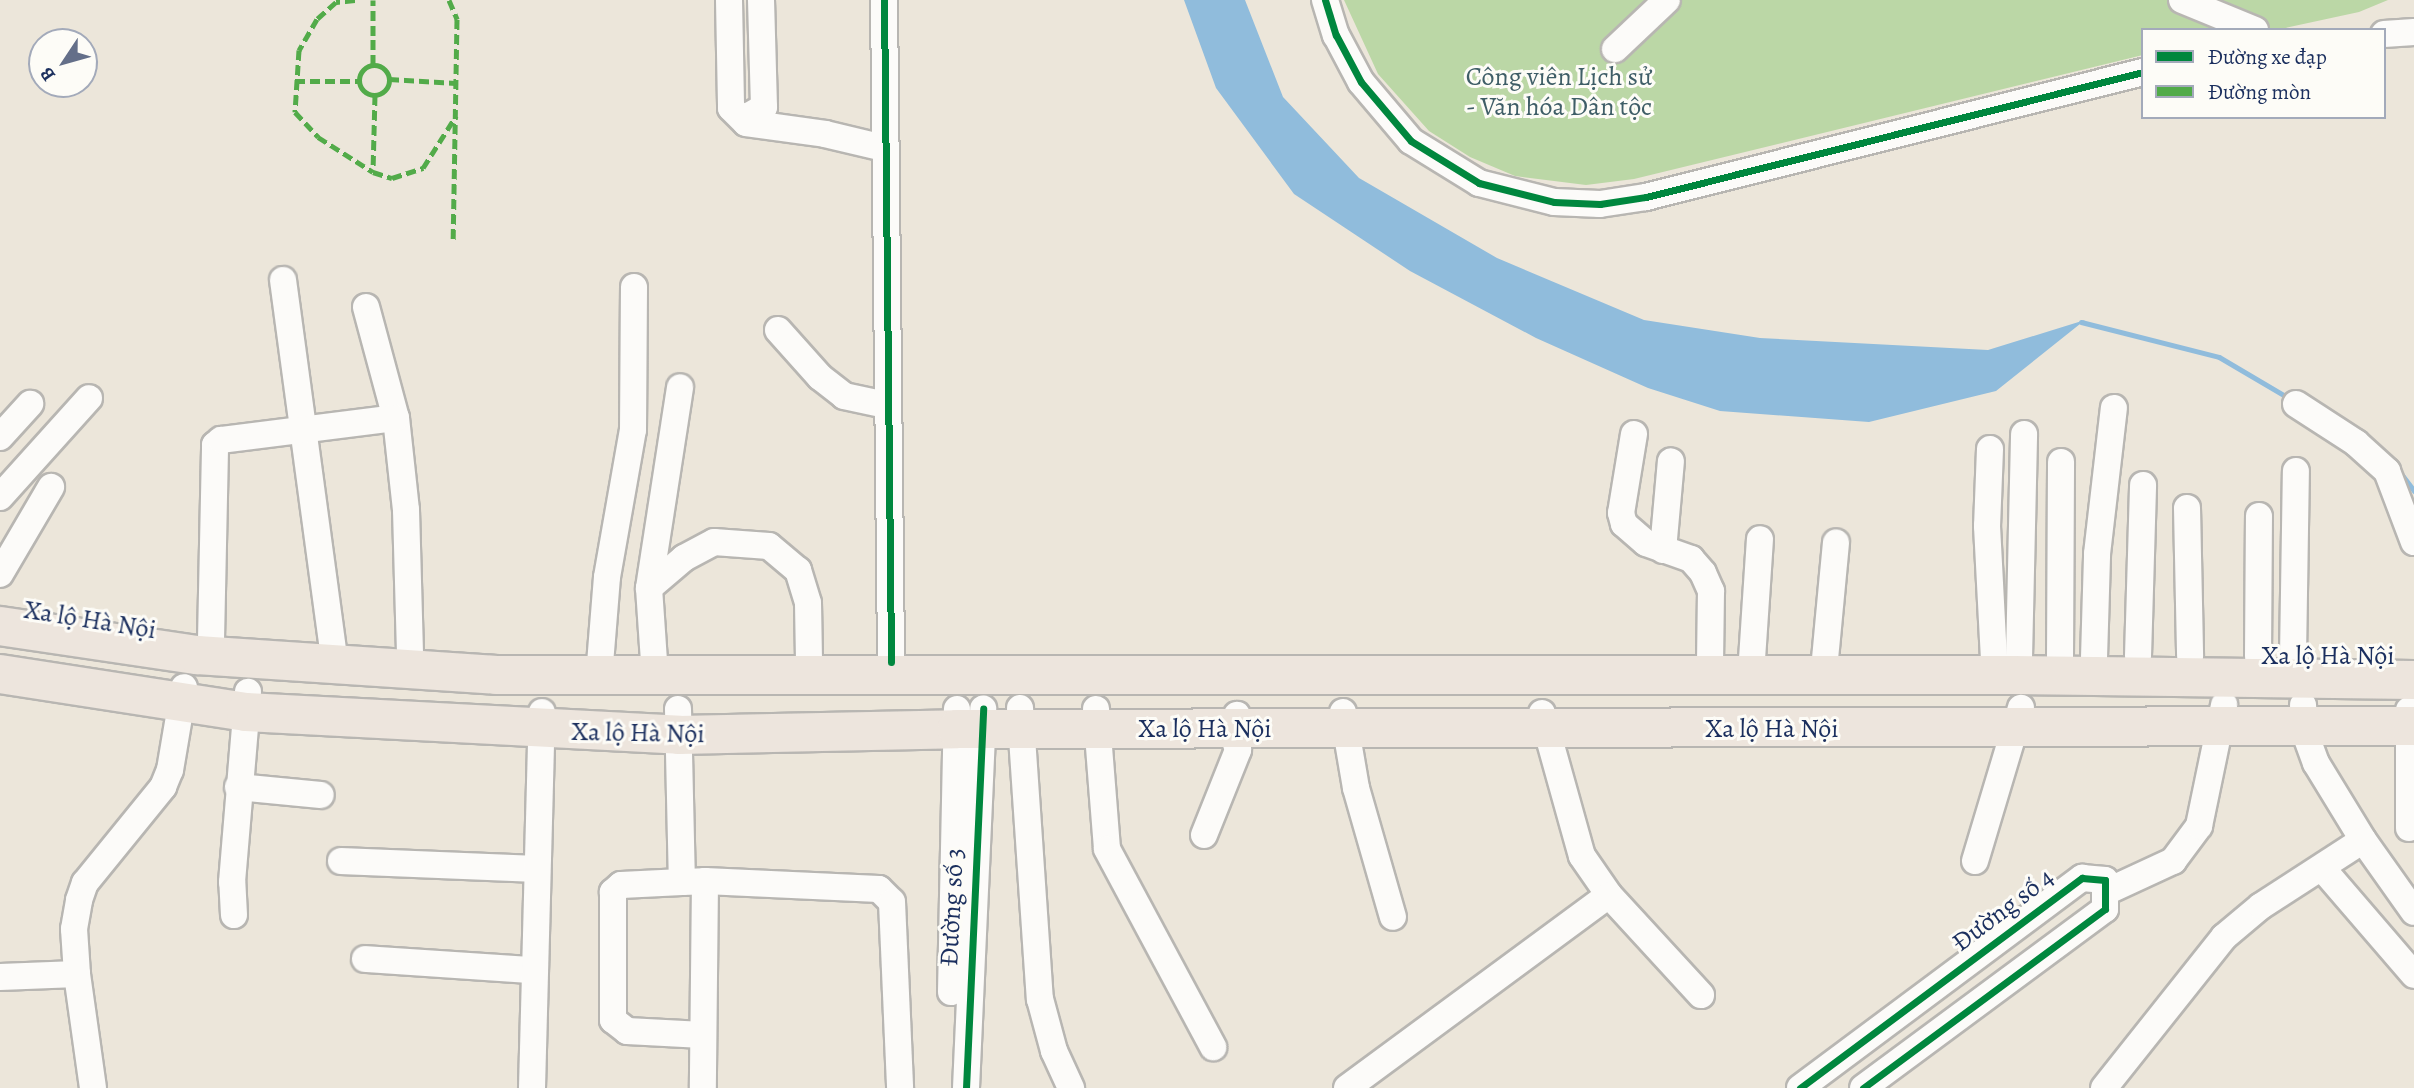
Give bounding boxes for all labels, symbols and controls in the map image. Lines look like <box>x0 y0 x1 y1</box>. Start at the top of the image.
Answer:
north arrow <box>28 28 98 98</box>
legend <box>2141 28 2386 119</box>
text: Đường xe đạp <box>2208 43 2327 71</box>
park label: Công viên Lịch sử - Văn hóa Dân tộc <box>1466 61 1652 122</box>
text: B <box>34 62 62 87</box>
text: Đường mòn <box>2208 78 2311 106</box>
street label: Xa lộ Hà Nội <box>22 594 158 646</box>
street label: Xa lộ Hà Nội <box>2261 640 2395 672</box>
street label: Xa lộ Hà Nội <box>1138 713 1272 745</box>
street label: Xa lộ Hà Nội <box>1705 713 1839 745</box>
street label: Xa lộ Hà Nội <box>571 716 705 750</box>
street label: Đường số 3 <box>933 847 971 967</box>
street label: Đường số 4 <box>1946 862 2060 958</box>

